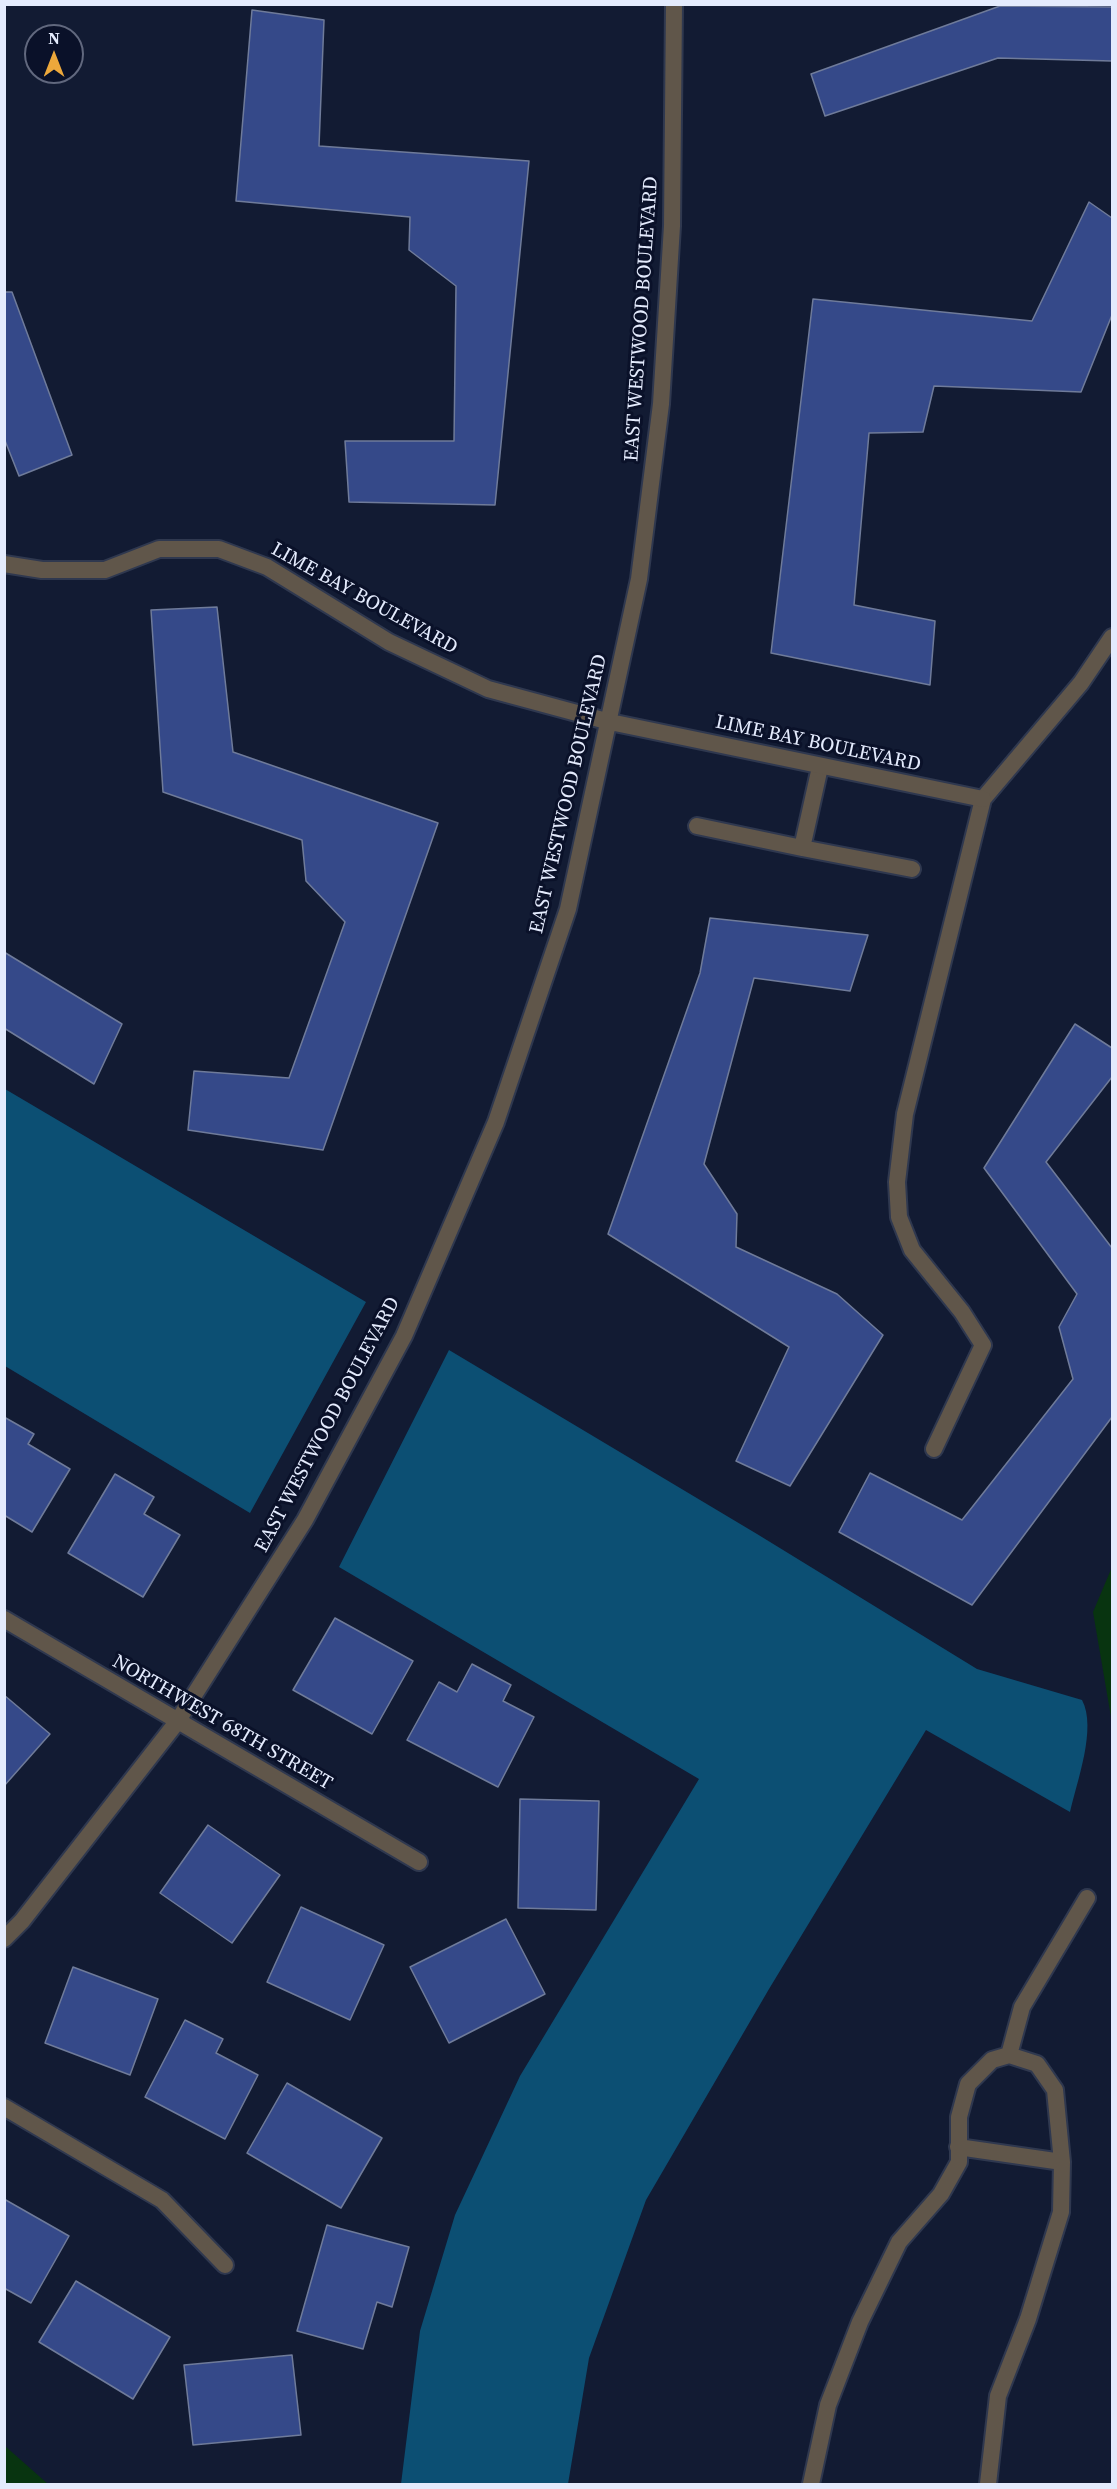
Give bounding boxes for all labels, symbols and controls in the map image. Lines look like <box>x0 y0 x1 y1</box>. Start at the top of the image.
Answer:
north arrow <box>24 24 84 84</box>
text: N <box>48 27 60 49</box>
street label: EAST WESTWOOD BOULEVARD <box>620 176 664 462</box>
street label: LIME BAY BOULEVARD <box>267 538 461 660</box>
street label: EAST WESTWOOD BOULEVARD <box>525 652 613 936</box>
street label: LIME BAY BOULEVARD <box>713 710 923 778</box>
street label: EAST WESTWOOD BOULEVARD <box>250 1293 406 1557</box>
street label: NORTHWEST 68TH STREET <box>108 1650 336 1796</box>

